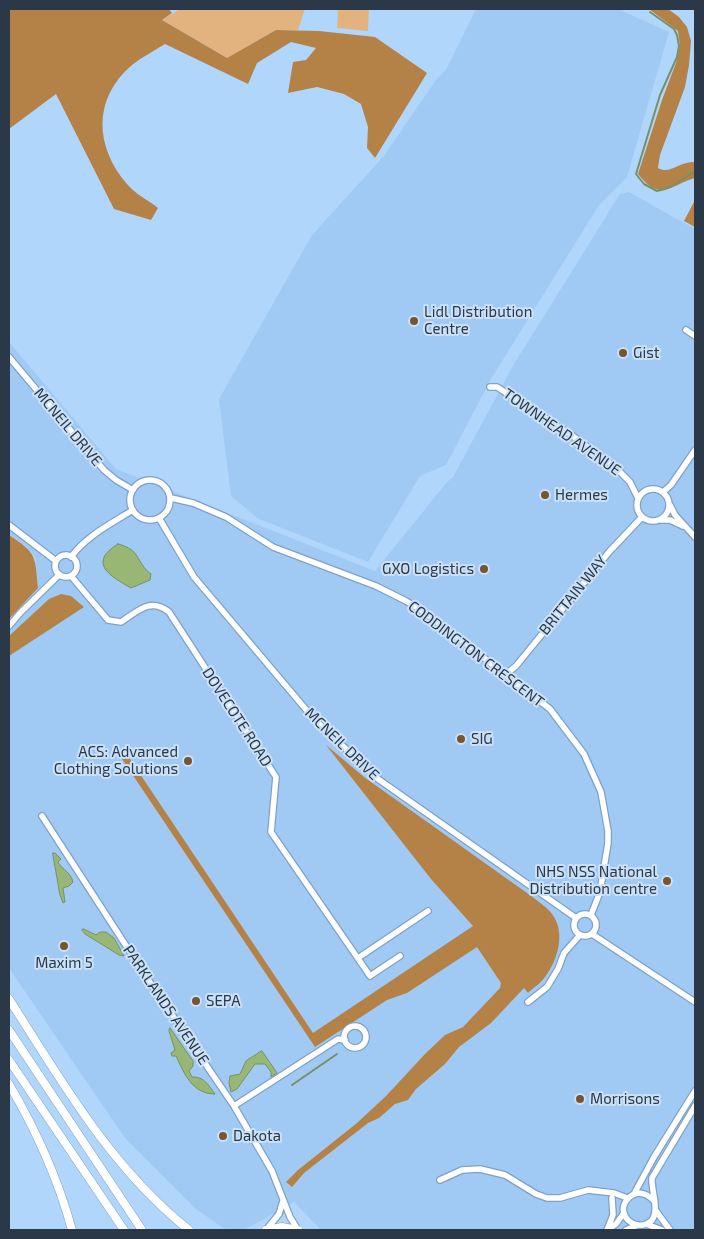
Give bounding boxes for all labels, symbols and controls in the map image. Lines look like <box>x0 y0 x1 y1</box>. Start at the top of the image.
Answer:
place label: Lidl Distribution Centre <box>424 303 532 338</box>
marker: Lidl Distribution Centre <box>408 315 420 327</box>
place label: Gist <box>633 344 659 362</box>
marker: Gist <box>617 347 629 359</box>
street label: MCNEIL DRIVE <box>30 384 106 470</box>
street label: TOWNHEAD AVENUE <box>500 385 624 479</box>
place label: Hermes <box>555 486 608 504</box>
marker: Hermes <box>539 489 551 501</box>
street label: BRITTAIN WAY <box>535 552 611 638</box>
place label: GXO Logistics <box>382 560 474 578</box>
marker: GXO Logistics <box>478 563 490 575</box>
street label: CODDINGTON CRESCENT <box>404 597 548 711</box>
street label: DOVECOTE ROAD <box>198 664 276 770</box>
street label: MCNEIL DRIVE <box>301 704 383 784</box>
place label: SIG <box>471 730 493 748</box>
marker: SIG <box>455 733 467 745</box>
place label: ACS: Advanced Clothing Solutions <box>54 743 178 778</box>
marker: ACS: Advanced Clothing Solutions <box>182 755 194 767</box>
place label: NHS NSS National Distribution centre <box>530 863 657 898</box>
marker: NHS NSS National Distribution centre <box>661 875 673 887</box>
marker: Maxim 5 <box>58 940 70 952</box>
street label: PARKLANDS AVENUE <box>119 942 213 1068</box>
place label: Maxim 5 <box>35 954 93 972</box>
place label: SEPA <box>206 992 240 1010</box>
marker: SEPA <box>190 995 202 1007</box>
place label: Morrisons <box>590 1090 660 1108</box>
marker: Morrisons <box>574 1093 586 1105</box>
place label: Dakota <box>233 1127 281 1145</box>
marker: Dakota <box>217 1130 229 1142</box>

